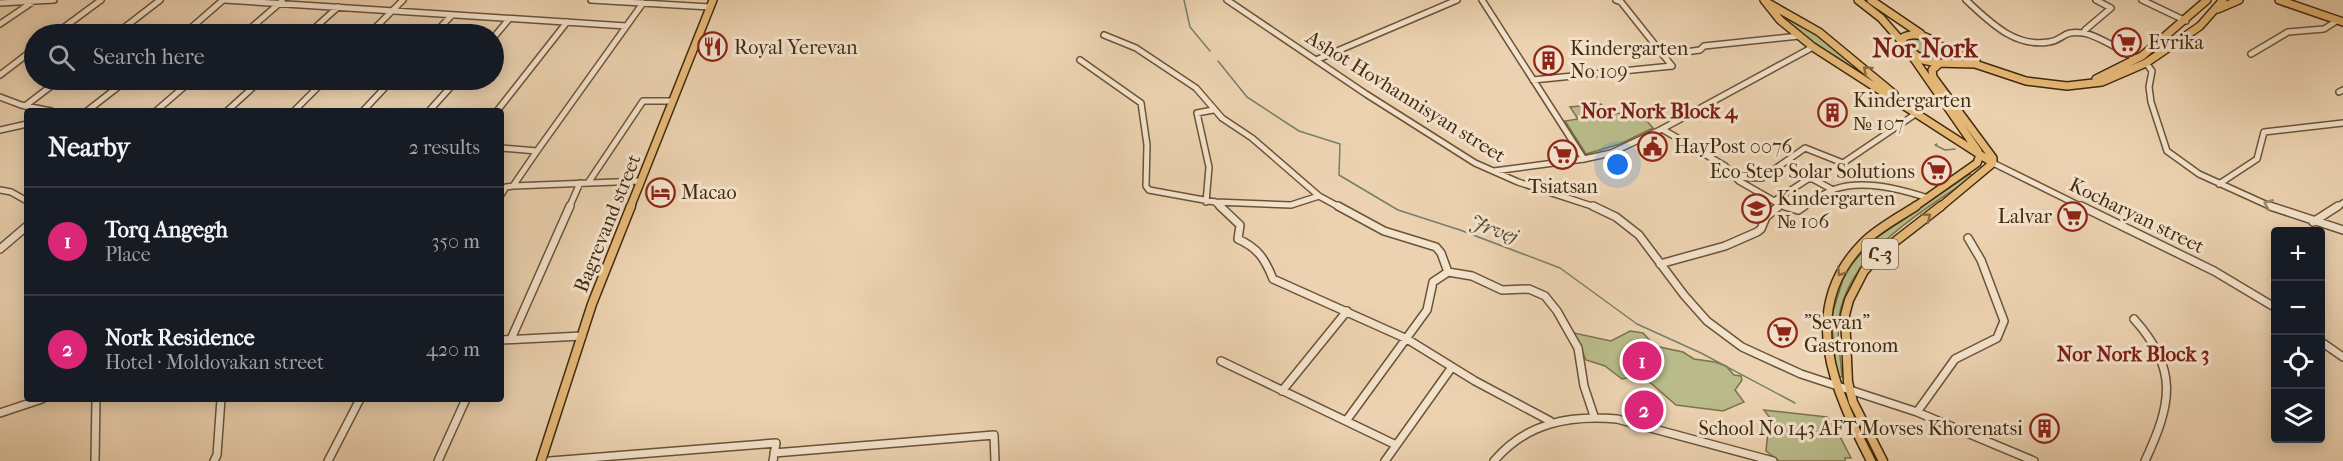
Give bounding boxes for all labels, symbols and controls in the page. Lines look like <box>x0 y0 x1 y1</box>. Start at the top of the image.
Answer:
search box <box>24 24 504 90</box>
street label: Ashot Hovhannisyan street <box>1301 25 1510 167</box>
supermarket icon: Evrika <box>2111 26 2143 58</box>
restaurant icon: Royal Yerevan <box>697 31 729 63</box>
place label: Evrika <box>2148 31 2205 54</box>
district label: Nor Nork <box>1872 33 1979 64</box>
place label: Royal Yerevan <box>734 36 858 59</box>
place label: Kindergarten No 109 <box>1570 37 1689 83</box>
icon: search <box>45 41 78 74</box>
text: Search here <box>93 44 205 70</box>
building icon: Kindergarten No 109 <box>1533 44 1565 76</box>
one-way arrow <box>1863 67 1874 78</box>
place label: Kindergarten № 107 <box>1853 89 1972 135</box>
building icon: Kindergarten № 107 <box>1816 96 1848 128</box>
district label: Nor Nork Block 4 <box>1581 99 1739 124</box>
public building icon: HayPost 0076 <box>1637 130 1669 162</box>
text: Nearby <box>48 132 130 163</box>
place label: HayPost 0076 <box>1674 135 1793 158</box>
text: 2 results <box>409 136 480 159</box>
supermarket icon: Tsiatsan <box>1547 139 1579 171</box>
your location <box>1603 150 1632 179</box>
street label: Bagrevand street <box>569 151 646 296</box>
supermarket icon: Eco-Step Solar Solutions <box>1920 155 1952 187</box>
place label: Eco-Step Solar Solutions <box>1709 160 1915 183</box>
street label: Kocharyan street <box>2065 173 2208 258</box>
place label: Tsiatsan <box>1528 175 1598 198</box>
hotel icon: Macao <box>644 176 676 208</box>
place label: Macao <box>681 181 737 204</box>
place label: Kindergarten № 106 <box>1777 187 1896 233</box>
school or university icon: Kindergarten № 106 <box>1740 193 1772 225</box>
one-way arrow <box>2263 199 2274 211</box>
supermarket icon: Lalvar <box>2057 200 2089 232</box>
place label: Lalvar <box>1998 205 2052 228</box>
water label: Jrvej <box>1467 209 1522 249</box>
one-way arrow <box>1920 213 1931 224</box>
text: Torq Angegh <box>105 217 228 243</box>
map controls <box>2271 227 2325 443</box>
button: + <box>2271 227 2325 281</box>
text: 1 <box>64 230 71 253</box>
text: 350 m <box>431 230 480 253</box>
road number: Հ-3 <box>1862 239 1898 269</box>
text: Place <box>105 243 151 266</box>
one-way arrow <box>1836 266 1848 276</box>
button: − <box>2271 281 2325 335</box>
place label: "Sevan" Gastronom <box>1804 311 1899 357</box>
supermarket icon: "Sevan" Gastronom <box>1767 317 1799 349</box>
text: Nork Residence <box>105 325 255 351</box>
button: locate <box>2271 335 2325 389</box>
text: 2 <box>62 338 73 361</box>
text: 420 m <box>426 338 480 361</box>
pin: 1 <box>1622 338 1662 384</box>
district label: Nor Nork Block 3 <box>2057 342 2209 366</box>
text: Hotel · Moldovakan street <box>105 351 324 374</box>
pin: 2 <box>1624 388 1664 432</box>
button: layers <box>2271 389 2325 443</box>
building icon: School No 143 AFT Movses Khorenatsi <box>2028 412 2060 444</box>
place label: School No 143 AFT Movses Khorenatsi <box>1698 417 2023 440</box>

